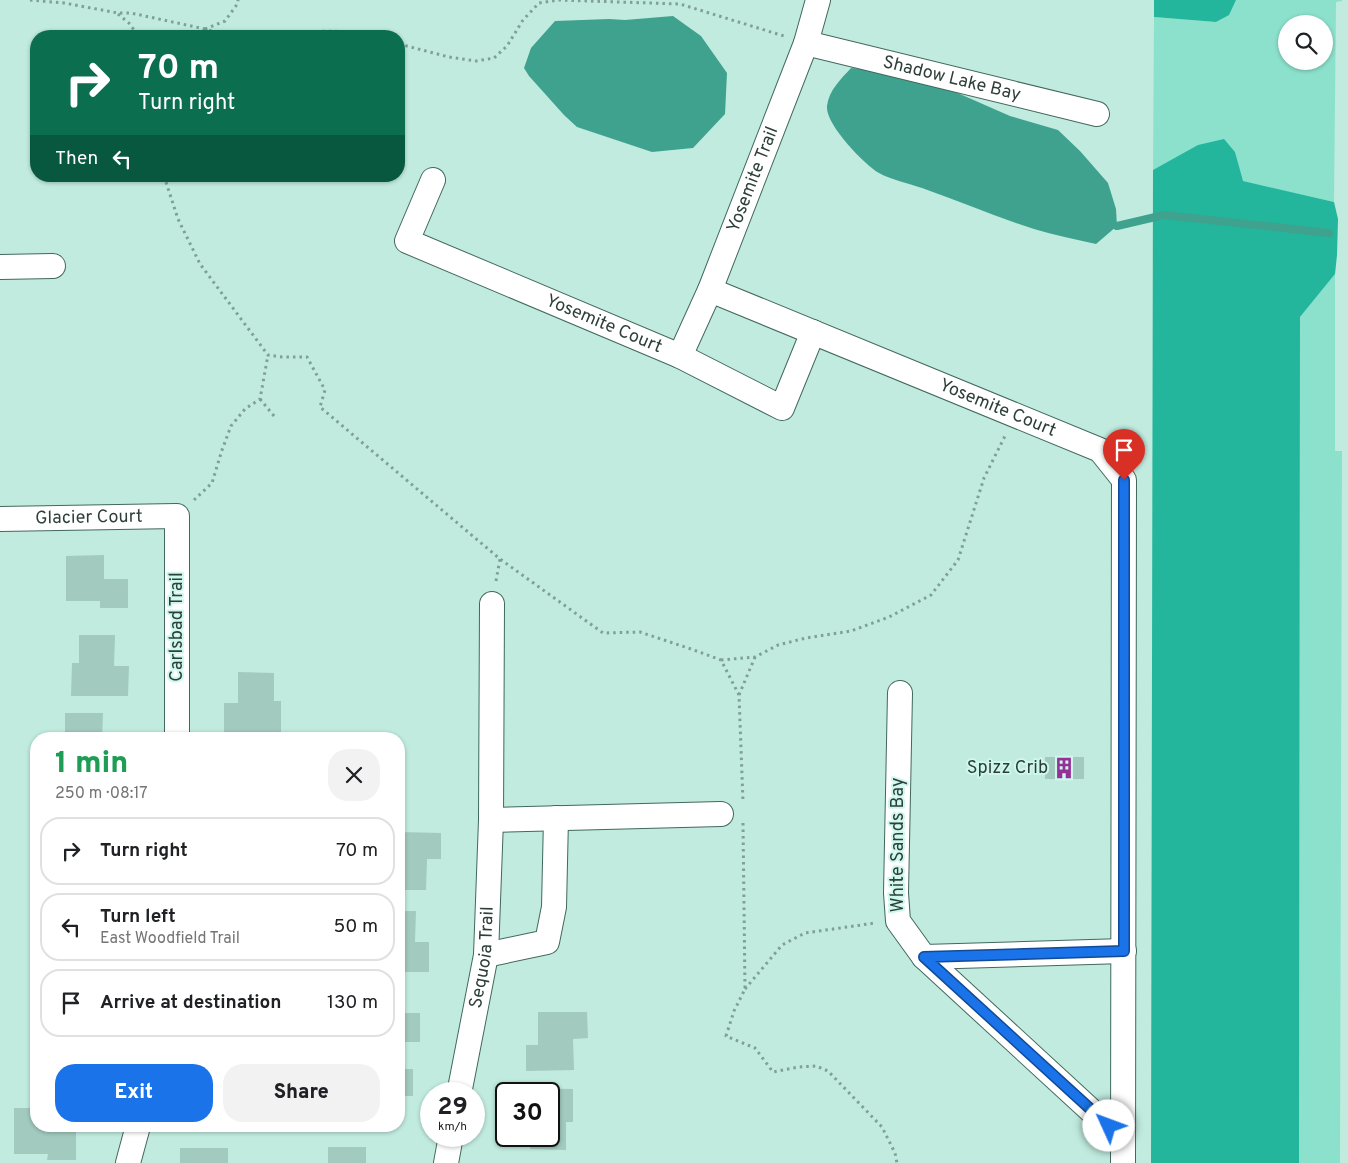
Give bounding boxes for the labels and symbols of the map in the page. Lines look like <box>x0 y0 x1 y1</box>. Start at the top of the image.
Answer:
street label: Shadow Lake Bay <box>880 51 1023 106</box>
street label: Yosemite Trail <box>722 123 784 236</box>
street label: Yosemite Court <box>542 289 666 359</box>
street label: Yosemite Court <box>936 374 1060 442</box>
pin <box>1103 429 1145 480</box>
street label: Glacier Court <box>35 505 143 530</box>
street label: Carlsbad Trail <box>166 572 189 682</box>
building icon: Spizz Crib <box>1051 755 1077 781</box>
place label: Spizz Crib <box>967 757 1048 780</box>
street label: White Sands Bay <box>887 778 910 912</box>
street label: Sequoia Trail <box>464 906 499 1010</box>
speed limit sign: 30 <box>495 1082 560 1147</box>
position arrow <box>1082 1099 1134 1151</box>

